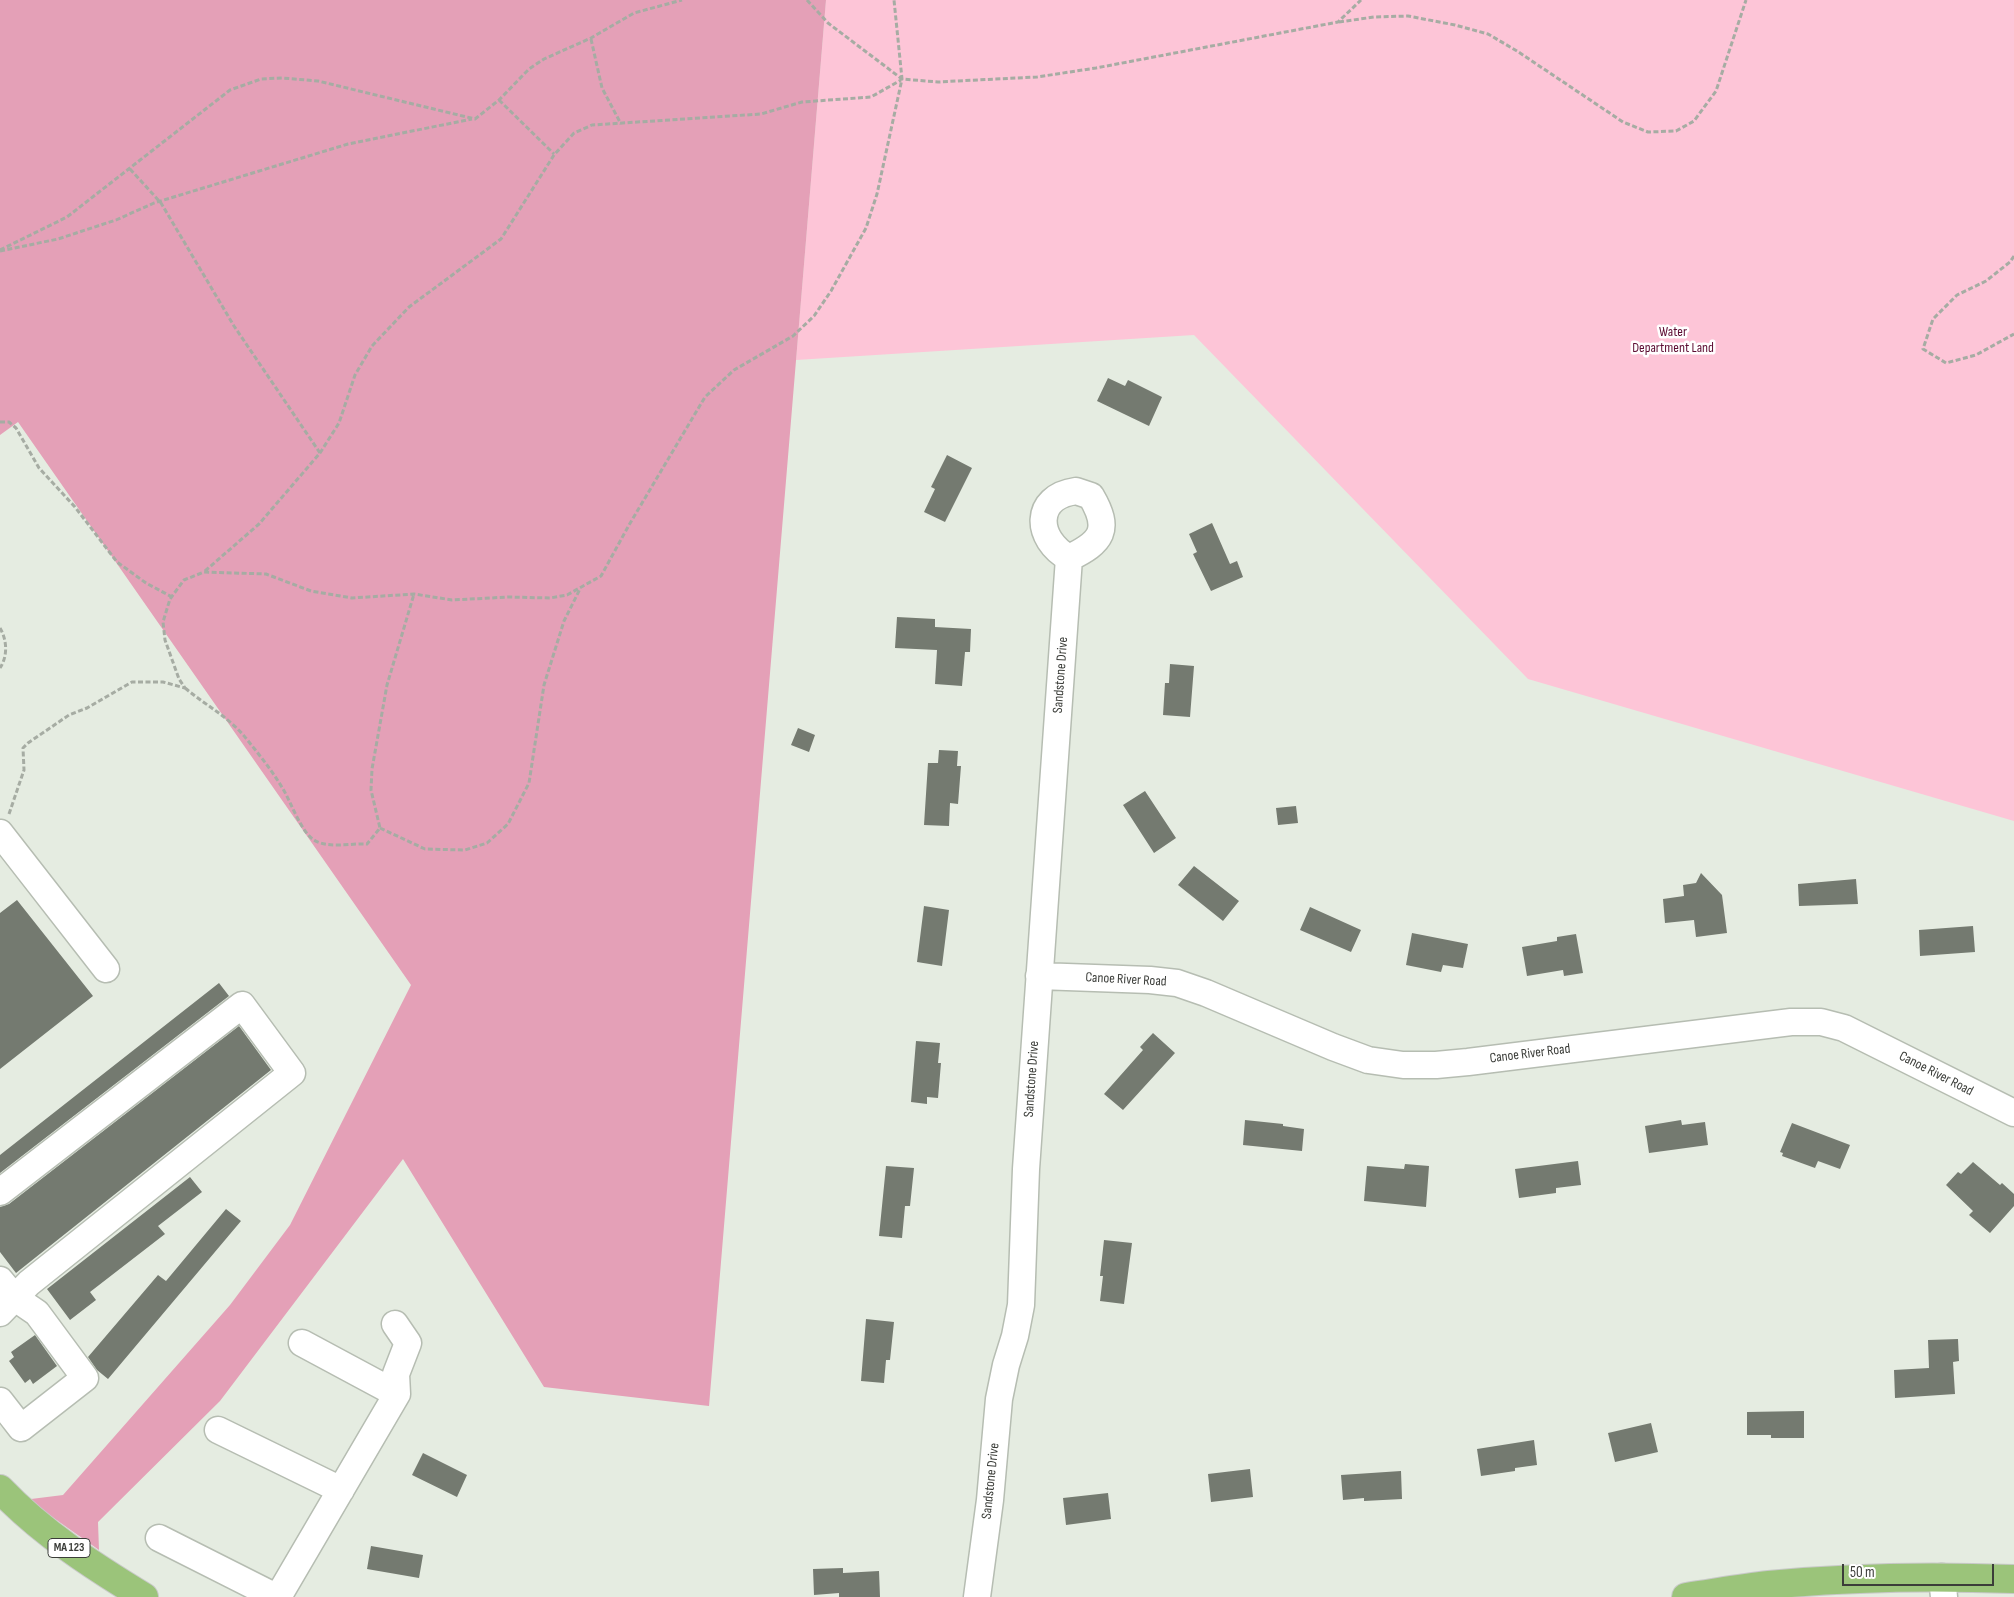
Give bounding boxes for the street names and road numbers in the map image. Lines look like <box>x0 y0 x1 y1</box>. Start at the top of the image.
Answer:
street label: Sandstone Drive <box>1050 636 1072 714</box>
street label: Canoe River Road <box>1085 969 1167 991</box>
street label: Sandstone Drive <box>1021 1040 1043 1118</box>
street label: Canoe River Road <box>1489 1041 1571 1067</box>
street label: Canoe River Road <box>1896 1048 1976 1100</box>
street label: Sandstone Drive <box>979 1442 1003 1520</box>
road number: MA 123 <box>48 1539 90 1558</box>

